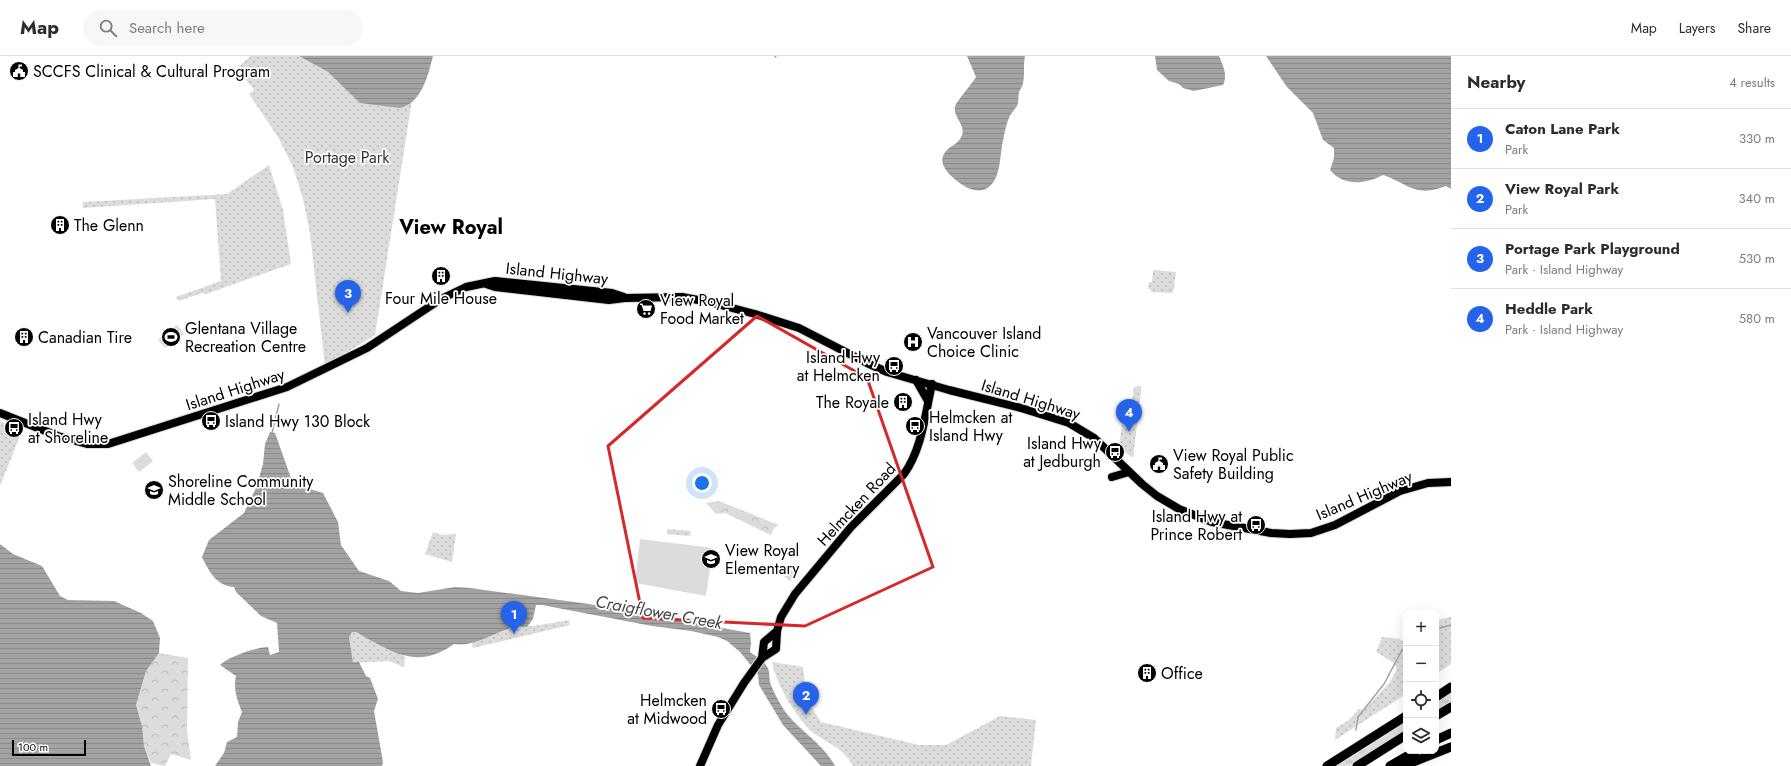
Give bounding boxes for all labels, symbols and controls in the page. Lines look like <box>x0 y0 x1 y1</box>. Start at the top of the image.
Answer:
search box <box>83 10 363 46</box>
text: Map <box>20 14 59 41</box>
icon: search <box>97 17 119 39</box>
text: Search here <box>129 17 205 39</box>
text: Map <box>1631 18 1657 38</box>
text: Layers <box>1679 18 1715 38</box>
text: Share <box>1737 18 1771 38</box>
public building icon: SCCFS Clinical & Cultural Program <box>8 60 30 82</box>
place label: SCCFS Clinical & Cultural Program <box>33 60 270 83</box>
text: Nearby <box>1467 70 1525 94</box>
text: 4 results <box>1729 73 1775 92</box>
text: Caton Lane Park <box>1505 118 1620 140</box>
text: 1 <box>1477 129 1483 148</box>
text: 330 m <box>1739 129 1775 148</box>
text: Park <box>1505 140 1528 159</box>
park label: Portage Park <box>305 146 390 169</box>
text: View Royal Park <box>1505 178 1619 200</box>
text: 2 <box>1476 189 1484 208</box>
text: 340 m <box>1738 189 1775 208</box>
text: Park <box>1505 200 1528 219</box>
district label: View Royal <box>398 213 503 242</box>
building icon: The Glenn <box>49 214 71 236</box>
place label: The Glenn <box>74 214 144 237</box>
text: Portage Park Playground <box>1505 238 1680 260</box>
text: 3 <box>1476 249 1484 268</box>
text: 530 m <box>1739 249 1775 268</box>
street label: Island Highway <box>505 257 610 290</box>
text: Park · Island Highway <box>1505 260 1623 279</box>
building icon: Four Mile House <box>430 265 452 287</box>
pin: 3 <box>335 280 361 313</box>
place label: Four Mile House <box>385 287 497 310</box>
place label: View Royal Food Market <box>660 289 744 330</box>
supermarket icon: View Royal Food Market <box>635 298 657 320</box>
text: Heddle Park <box>1505 298 1593 320</box>
text: 4 <box>1475 309 1485 328</box>
text: 580 m <box>1739 309 1775 328</box>
place label: Glentana Village Recreation Centre <box>185 317 306 358</box>
text: Park · Island Highway <box>1505 320 1623 339</box>
place label: Vancouver Island Choice Clinic <box>927 322 1041 363</box>
building icon: Canadian Tire <box>13 326 35 348</box>
place label: Canadian Tire <box>38 326 132 349</box>
sports icon: Glentana Village Recreation Centre <box>160 326 182 348</box>
hospital icon: Vancouver Island Choice Clinic <box>902 331 924 353</box>
place label: Island Hwy at Helmcken <box>797 346 881 387</box>
bus stop icon: Island Hwy at Helmcken <box>883 355 905 377</box>
street label: Island Highway <box>183 362 288 416</box>
street label: Island Highway <box>978 373 1084 426</box>
place label: The Royale <box>816 391 889 414</box>
building icon: The Royale <box>892 391 914 413</box>
pin: 4 <box>1116 399 1142 432</box>
place label: Helmcken at Island Hwy <box>929 406 1012 447</box>
place label: Island Hwy at Shoreline <box>28 408 108 449</box>
bus stop icon: Island Hwy 130 Block <box>200 410 222 432</box>
place label: Island Hwy 130 Block <box>225 410 371 433</box>
bus stop icon: Helmcken at Island Hwy <box>904 415 926 437</box>
bus stop icon: Island Hwy at Shoreline <box>3 417 25 439</box>
place label: Island Hwy at Jedburgh <box>1023 432 1102 473</box>
bus stop icon: Island Hwy at Jedburgh <box>1104 441 1126 463</box>
place label: View Royal Public Safety Building <box>1173 444 1294 485</box>
public building icon: View Royal Public Safety Building <box>1148 453 1170 475</box>
street label: Helmcken Road <box>812 458 901 551</box>
street label: Island Highway <box>1312 464 1417 526</box>
place label: Shoreline Community Middle School <box>168 470 314 511</box>
your location <box>692 473 712 493</box>
school or university icon: Shoreline Community Middle School <box>143 479 165 501</box>
place label: Island Hwy at Prince Robert <box>1150 505 1242 546</box>
bus stop icon: Island Hwy at Prince Robert <box>1245 514 1267 536</box>
place label: View Royal Elementary <box>725 539 800 580</box>
school or university icon: View Royal Elementary <box>700 548 722 570</box>
water label: Craigflower Creek <box>594 589 725 635</box>
pin: 1 <box>501 601 527 634</box>
map controls <box>1403 610 1439 754</box>
button: + <box>1403 610 1439 646</box>
button: − <box>1403 646 1439 682</box>
building icon: Office <box>1136 662 1158 684</box>
place label: Office <box>1161 662 1203 685</box>
pin: 2 <box>793 682 819 715</box>
button: locate <box>1403 682 1439 718</box>
place label: Helmcken at Midwood <box>627 689 707 730</box>
bus stop icon: Helmcken at Midwood <box>710 698 732 720</box>
button: layers <box>1403 718 1439 754</box>
scale bar <box>12 738 86 757</box>
text: 100 m <box>18 739 48 755</box>

